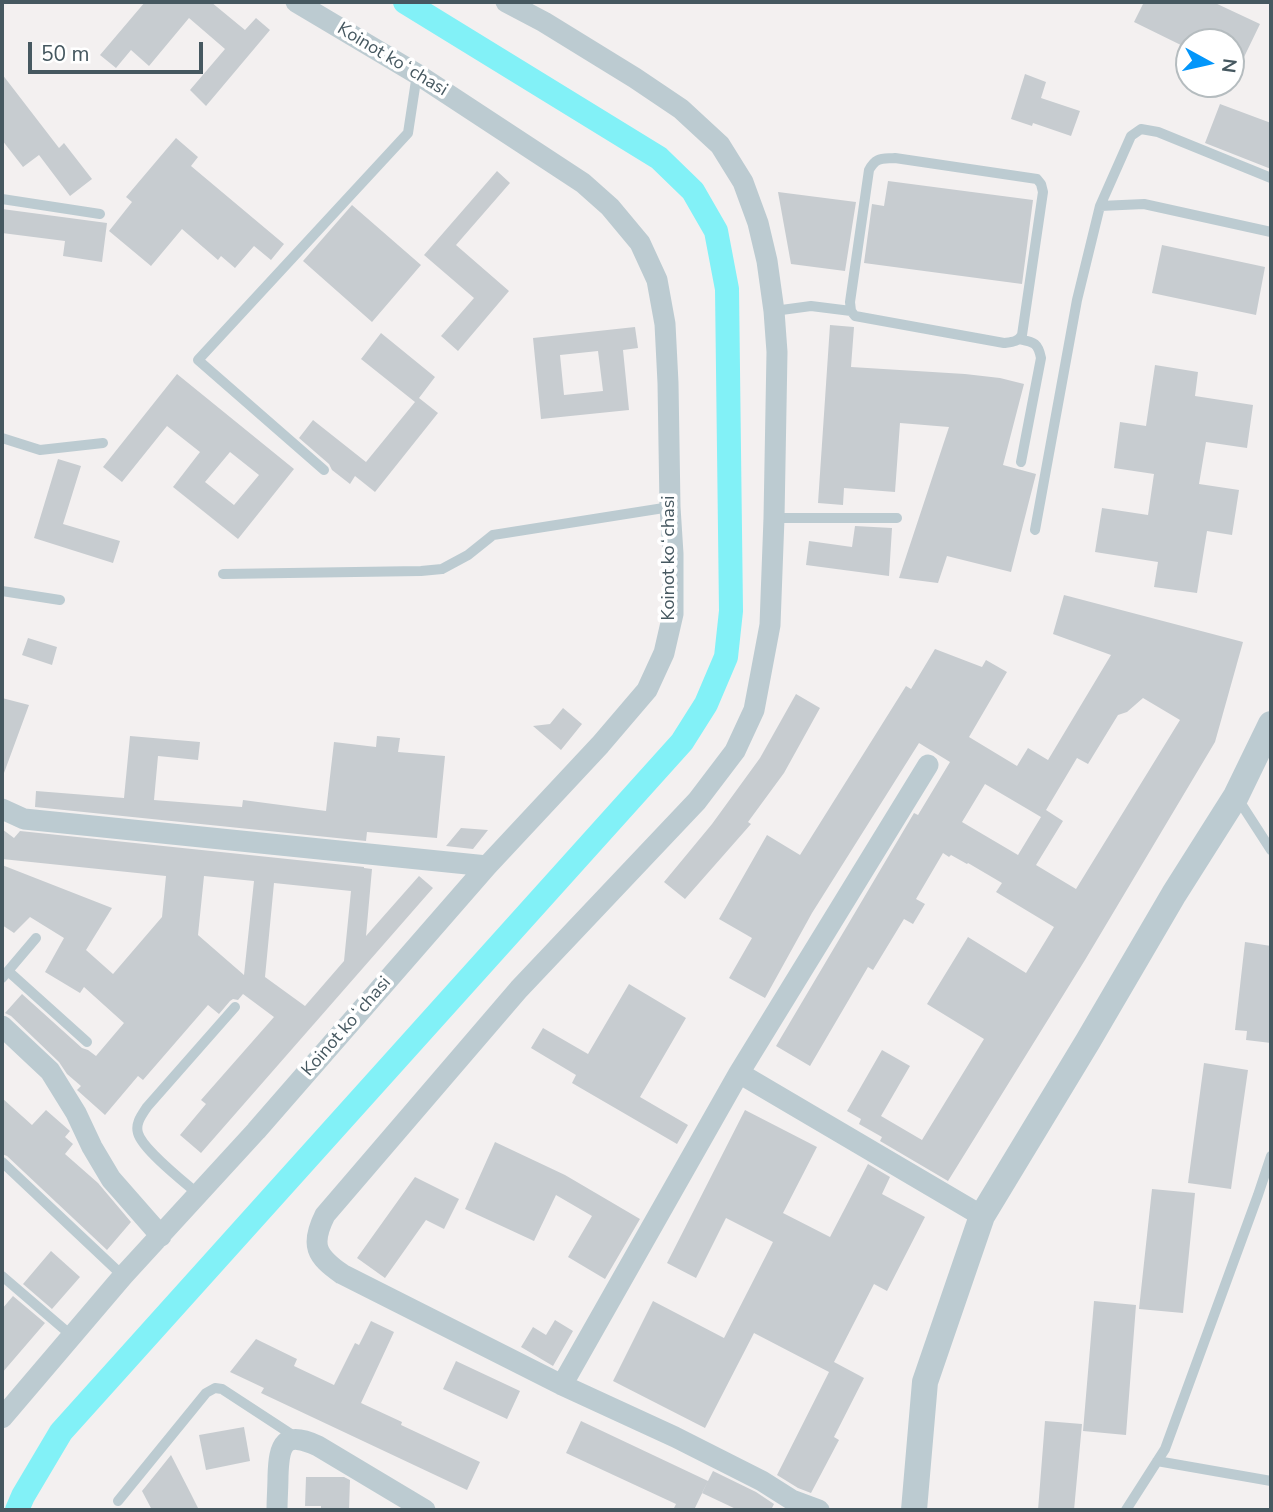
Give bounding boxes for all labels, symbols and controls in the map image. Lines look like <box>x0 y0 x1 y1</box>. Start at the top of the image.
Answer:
street label: Koinot koʻchasi <box>333 19 451 101</box>
scale bar <box>32 28 206 72</box>
north arrow <box>1175 28 1245 98</box>
text: 50 m <box>41 40 90 68</box>
text: N <box>1215 57 1243 74</box>
street label: Koinot koʻchasi <box>659 495 681 621</box>
street label: Koinot koʻchasi <box>298 973 396 1081</box>

